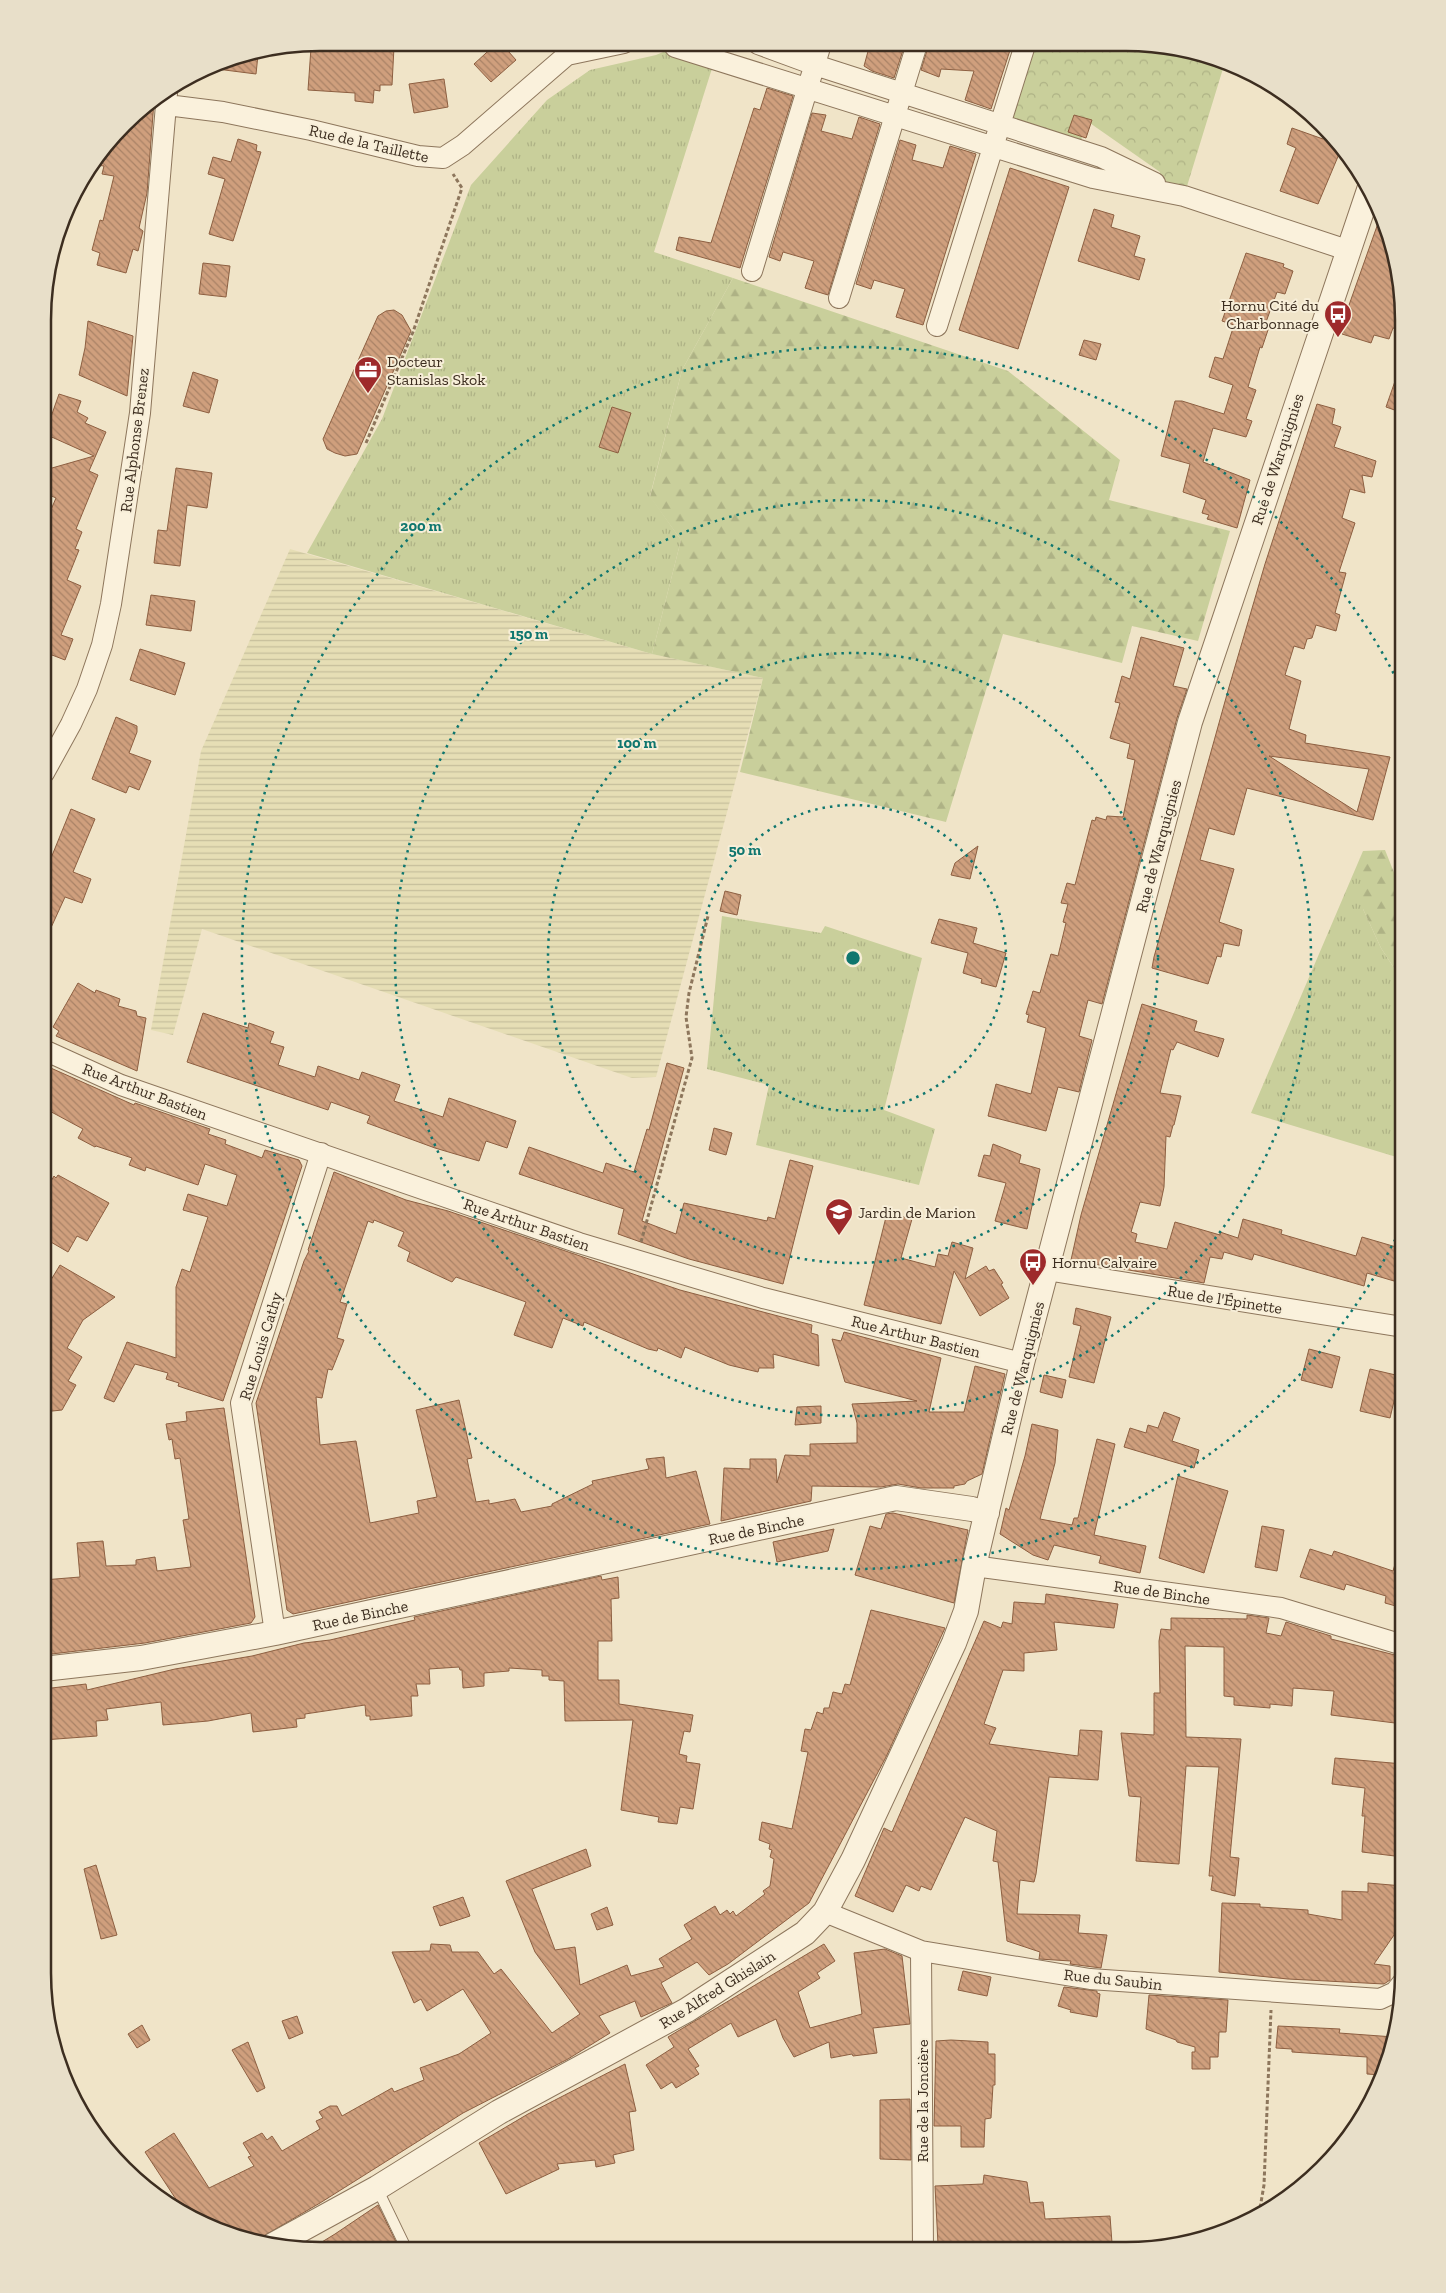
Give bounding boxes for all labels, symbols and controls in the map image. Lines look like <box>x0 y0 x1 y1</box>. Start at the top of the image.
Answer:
street label: Rue de la Taillette <box>307 120 431 167</box>
place label: Hornu Cité du Charbonnage <box>1221 296 1319 333</box>
bus stop icon: Hornu Cité du Charbonnage <box>1323 299 1353 338</box>
place label: Docteur Stanislas Skok <box>387 352 486 389</box>
office icon: Docteur Stanislas Skok <box>353 355 383 394</box>
street label: Rue Alphonse Brenez <box>116 367 153 513</box>
street label: Rue de Warquignies <box>1247 391 1308 527</box>
text: 200 m <box>400 517 442 535</box>
text: 150 m <box>510 625 548 643</box>
text: 100 m <box>617 734 657 752</box>
street label: Rue de Warquignies <box>1132 777 1185 915</box>
text: 50 m <box>729 841 761 859</box>
centre of rings <box>844 949 862 967</box>
street label: Rue Arthur Bastien <box>80 1059 211 1124</box>
street label: Rue Arthur Bastien <box>461 1194 593 1255</box>
school or university icon: Jardin de Marion <box>824 1197 854 1236</box>
place label: Jardin de Marion <box>858 1203 976 1222</box>
bus stop icon: Hornu Calvaire <box>1018 1247 1048 1286</box>
place label: Hornu Calvaire <box>1052 1253 1157 1272</box>
street label: Rue de l'Épinette <box>1166 1281 1284 1318</box>
street label: Rue Louis Cathy <box>235 1289 286 1402</box>
street label: Rue de Warquignies <box>997 1299 1048 1437</box>
street label: Rue Arthur Bastien <box>849 1311 983 1362</box>
street label: Rue de Binche <box>707 1510 806 1549</box>
street label: Rue de Binche <box>1113 1576 1211 1609</box>
street label: Rue de Binche <box>311 1596 410 1635</box>
street label: Rue Alfred Ghislain <box>656 1946 779 2033</box>
street label: Rue du Saubin <box>1063 1965 1164 1994</box>
street label: Rue de la Joncière <box>913 2039 932 2163</box>

